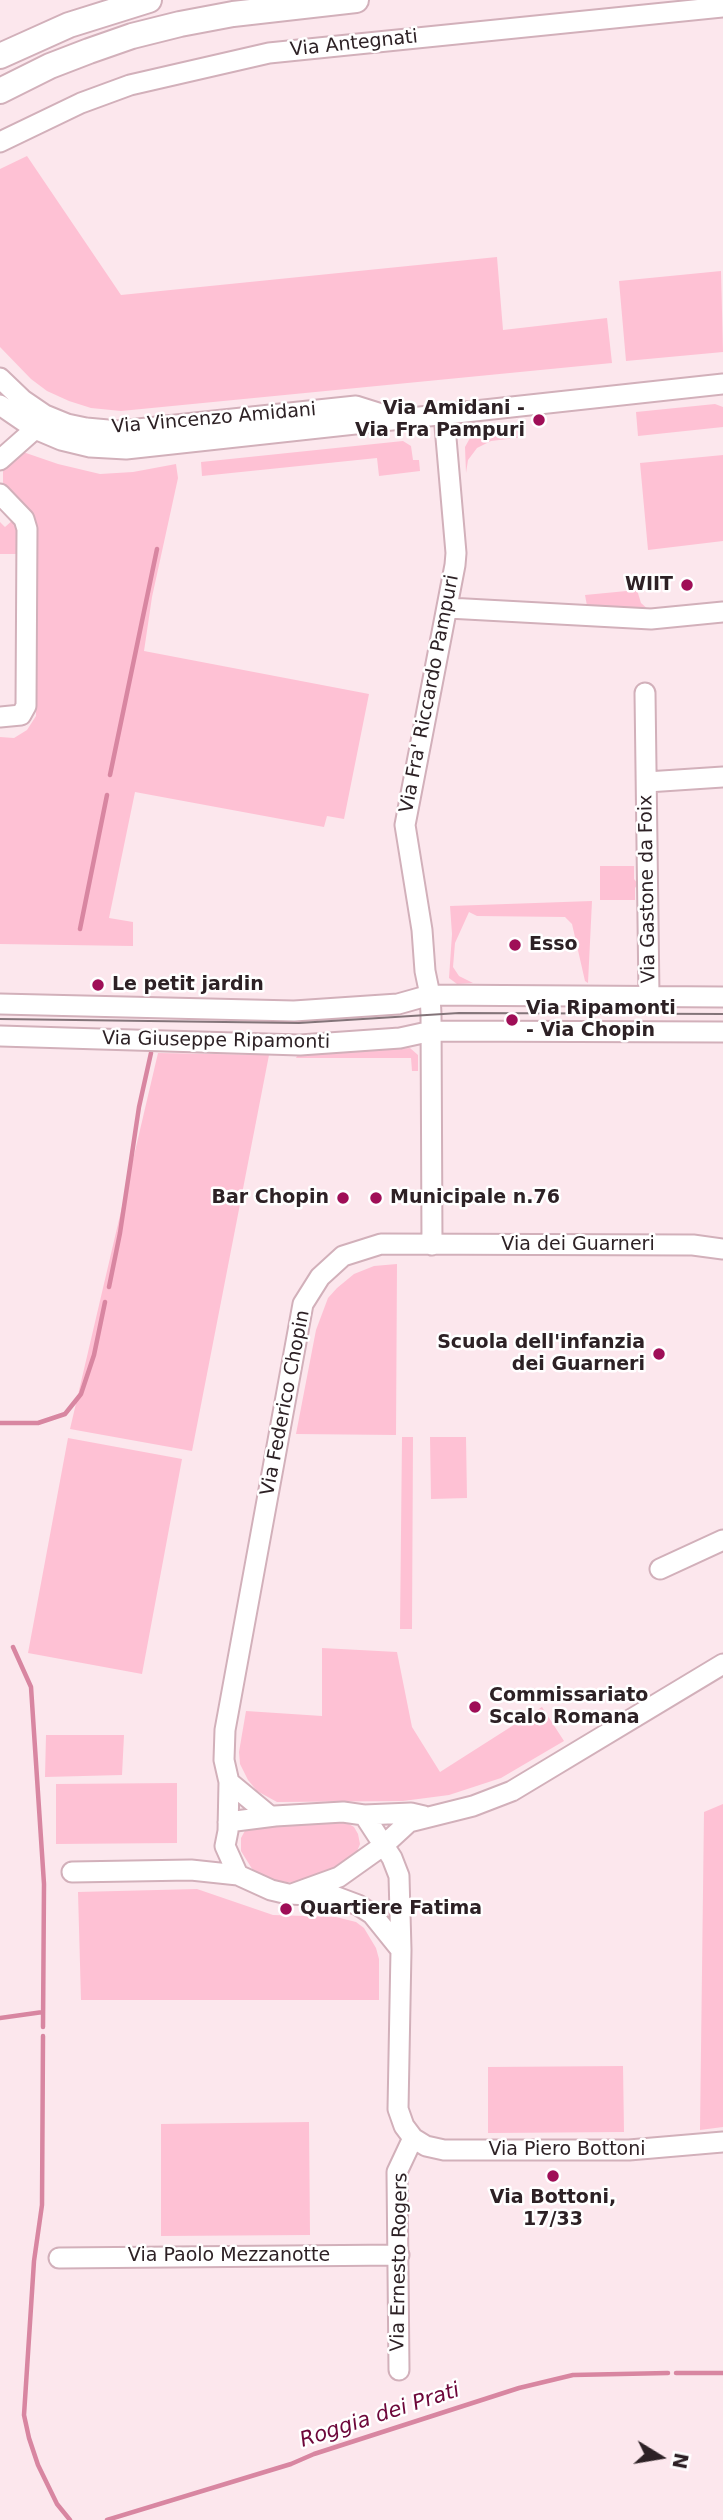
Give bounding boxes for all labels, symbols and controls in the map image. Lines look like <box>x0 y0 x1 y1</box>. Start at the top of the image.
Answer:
street label: Via Antegnati <box>289 26 419 62</box>
place label: Via Amidani - Via Fra Pampuri <box>355 398 525 442</box>
street label: Via Vincenzo Amidani <box>111 399 317 439</box>
marker: Via Amidani - Via Fra Pampuri <box>531 412 547 428</box>
street label: Via Fra' Riccardo Pampuri <box>396 573 464 815</box>
place label: WIIT <box>625 574 673 596</box>
marker: WIIT <box>679 577 695 593</box>
street label: Via Gastone da Foix <box>635 794 661 984</box>
place label: Esso <box>529 934 578 956</box>
marker: Esso <box>507 937 523 953</box>
place label: Le petit jardin <box>112 974 264 996</box>
marker: Le petit jardin <box>90 977 106 993</box>
place label: Via Ripamonti - Via Chopin <box>526 998 676 1042</box>
marker: Via Ripamonti - Via Chopin <box>504 1012 520 1028</box>
street label: Via Giuseppe Ripamonti <box>102 1028 330 1054</box>
place label: Bar Chopin <box>212 1187 329 1209</box>
place label: Municipale n.76 <box>390 1187 560 1209</box>
marker: Bar Chopin <box>335 1190 351 1206</box>
marker: Municipale n.76 <box>368 1190 384 1206</box>
street label: Via dei Guarneri <box>501 1234 655 1256</box>
street label: Via Federico Chopin <box>257 1308 315 1498</box>
place label: Scuola dell'infanzia dei Guarneri <box>437 1332 645 1376</box>
marker: Scuola dell'infanzia dei Guarneri <box>651 1346 667 1362</box>
place label: Commissariato Scalo Romana <box>489 1685 648 1729</box>
marker: Commissariato Scalo Romana <box>467 1699 483 1715</box>
place label: Quartiere Fatima <box>300 1898 482 1920</box>
marker: Quartiere Fatima <box>278 1901 294 1917</box>
street label: Via Piero Bottoni <box>488 2139 646 2161</box>
marker: Via Bottoni, 17/33 <box>545 2168 561 2184</box>
street label: Via Ernesto Rogers <box>387 2172 413 2352</box>
place label: Via Bottoni, 17/33 <box>490 2187 616 2231</box>
street label: Via Paolo Mezzanotte <box>128 2245 330 2267</box>
water label: Roggia dei Prati <box>297 2378 463 2454</box>
north arrow <box>625 2422 695 2492</box>
text: N <box>668 2451 693 2471</box>

